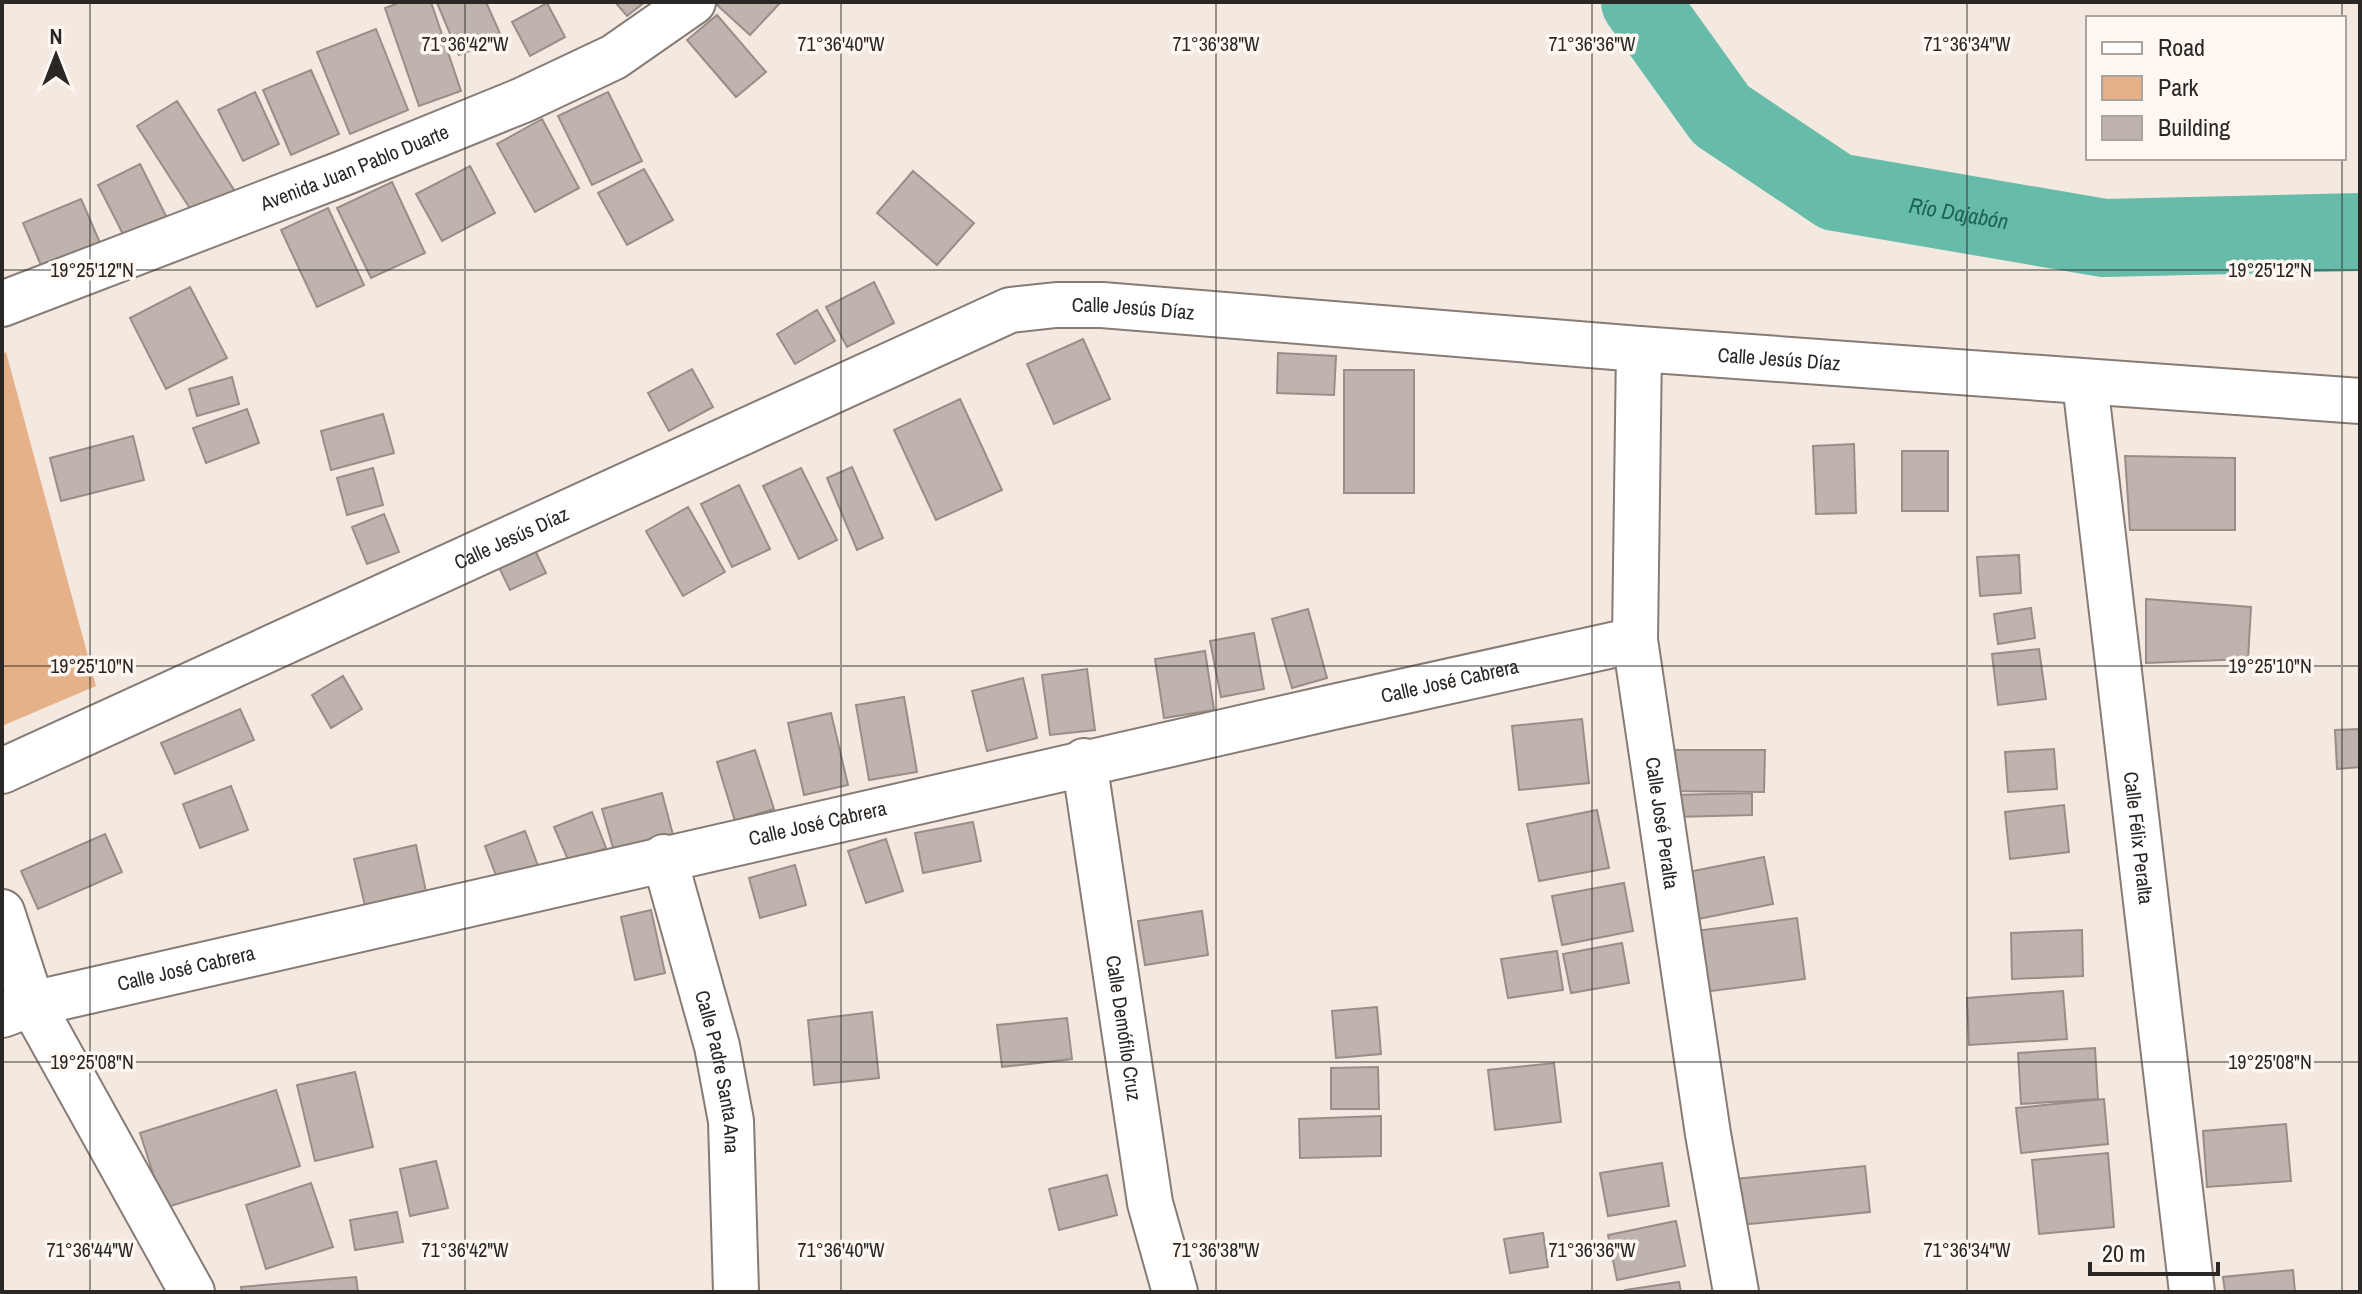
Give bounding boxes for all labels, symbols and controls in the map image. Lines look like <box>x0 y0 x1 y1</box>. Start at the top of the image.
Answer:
north arrow <box>16 16 96 96</box>
legend <box>2086 16 2346 160</box>
text: N <box>49 21 63 51</box>
text: 71°36'42"W <box>421 30 509 57</box>
text: 71°36'40"W <box>797 30 885 57</box>
text: 71°36'38"W <box>1172 30 1260 57</box>
text: 71°36'36"W <box>1548 30 1636 57</box>
text: 71°36'34"W <box>1923 30 2011 57</box>
text: Road <box>2158 31 2205 63</box>
text: Park <box>2158 71 2199 103</box>
text: Building <box>2158 111 2230 143</box>
street label: Avenida Juan Pablo Duarte <box>255 118 453 217</box>
water label: Río Dajabón <box>1907 190 2011 236</box>
text: 19°25'12"N <box>50 256 134 283</box>
text: 19°25'12"N <box>2228 256 2312 283</box>
street label: Calle Jesús Díaz <box>1072 291 1196 326</box>
street label: Calle Jesús Díaz <box>1717 341 1842 377</box>
street label: Calle Jesús Díaz <box>449 500 573 576</box>
text: 19°25'10"N <box>50 652 134 679</box>
street label: Calle José Cabrera <box>1378 652 1521 709</box>
text: 19°25'10"N <box>2228 652 2312 679</box>
street label: Calle José Peralta <box>1639 755 1686 891</box>
street label: Calle Félix Peralta <box>2118 770 2160 906</box>
street label: Calle José Cabrera <box>746 794 889 852</box>
street label: Calle José Cabrera <box>114 939 257 997</box>
street label: Calle Demófilo Cruz <box>1100 953 1149 1103</box>
street label: Calle Padre Santa Ana <box>689 987 746 1154</box>
text: 19°25'08"N <box>50 1048 134 1075</box>
text: 19°25'08"N <box>2228 1048 2312 1075</box>
scale bar <box>2090 1226 2218 1276</box>
text: 71°36'44"W <box>46 1236 134 1263</box>
text: 71°36'42"W <box>421 1236 509 1263</box>
text: 71°36'40"W <box>797 1236 885 1263</box>
text: 71°36'38"W <box>1172 1236 1260 1263</box>
text: 71°36'36"W <box>1548 1236 1636 1263</box>
text: 71°36'34"W <box>1923 1236 2011 1263</box>
text: 20 m <box>2102 1237 2146 1269</box>

